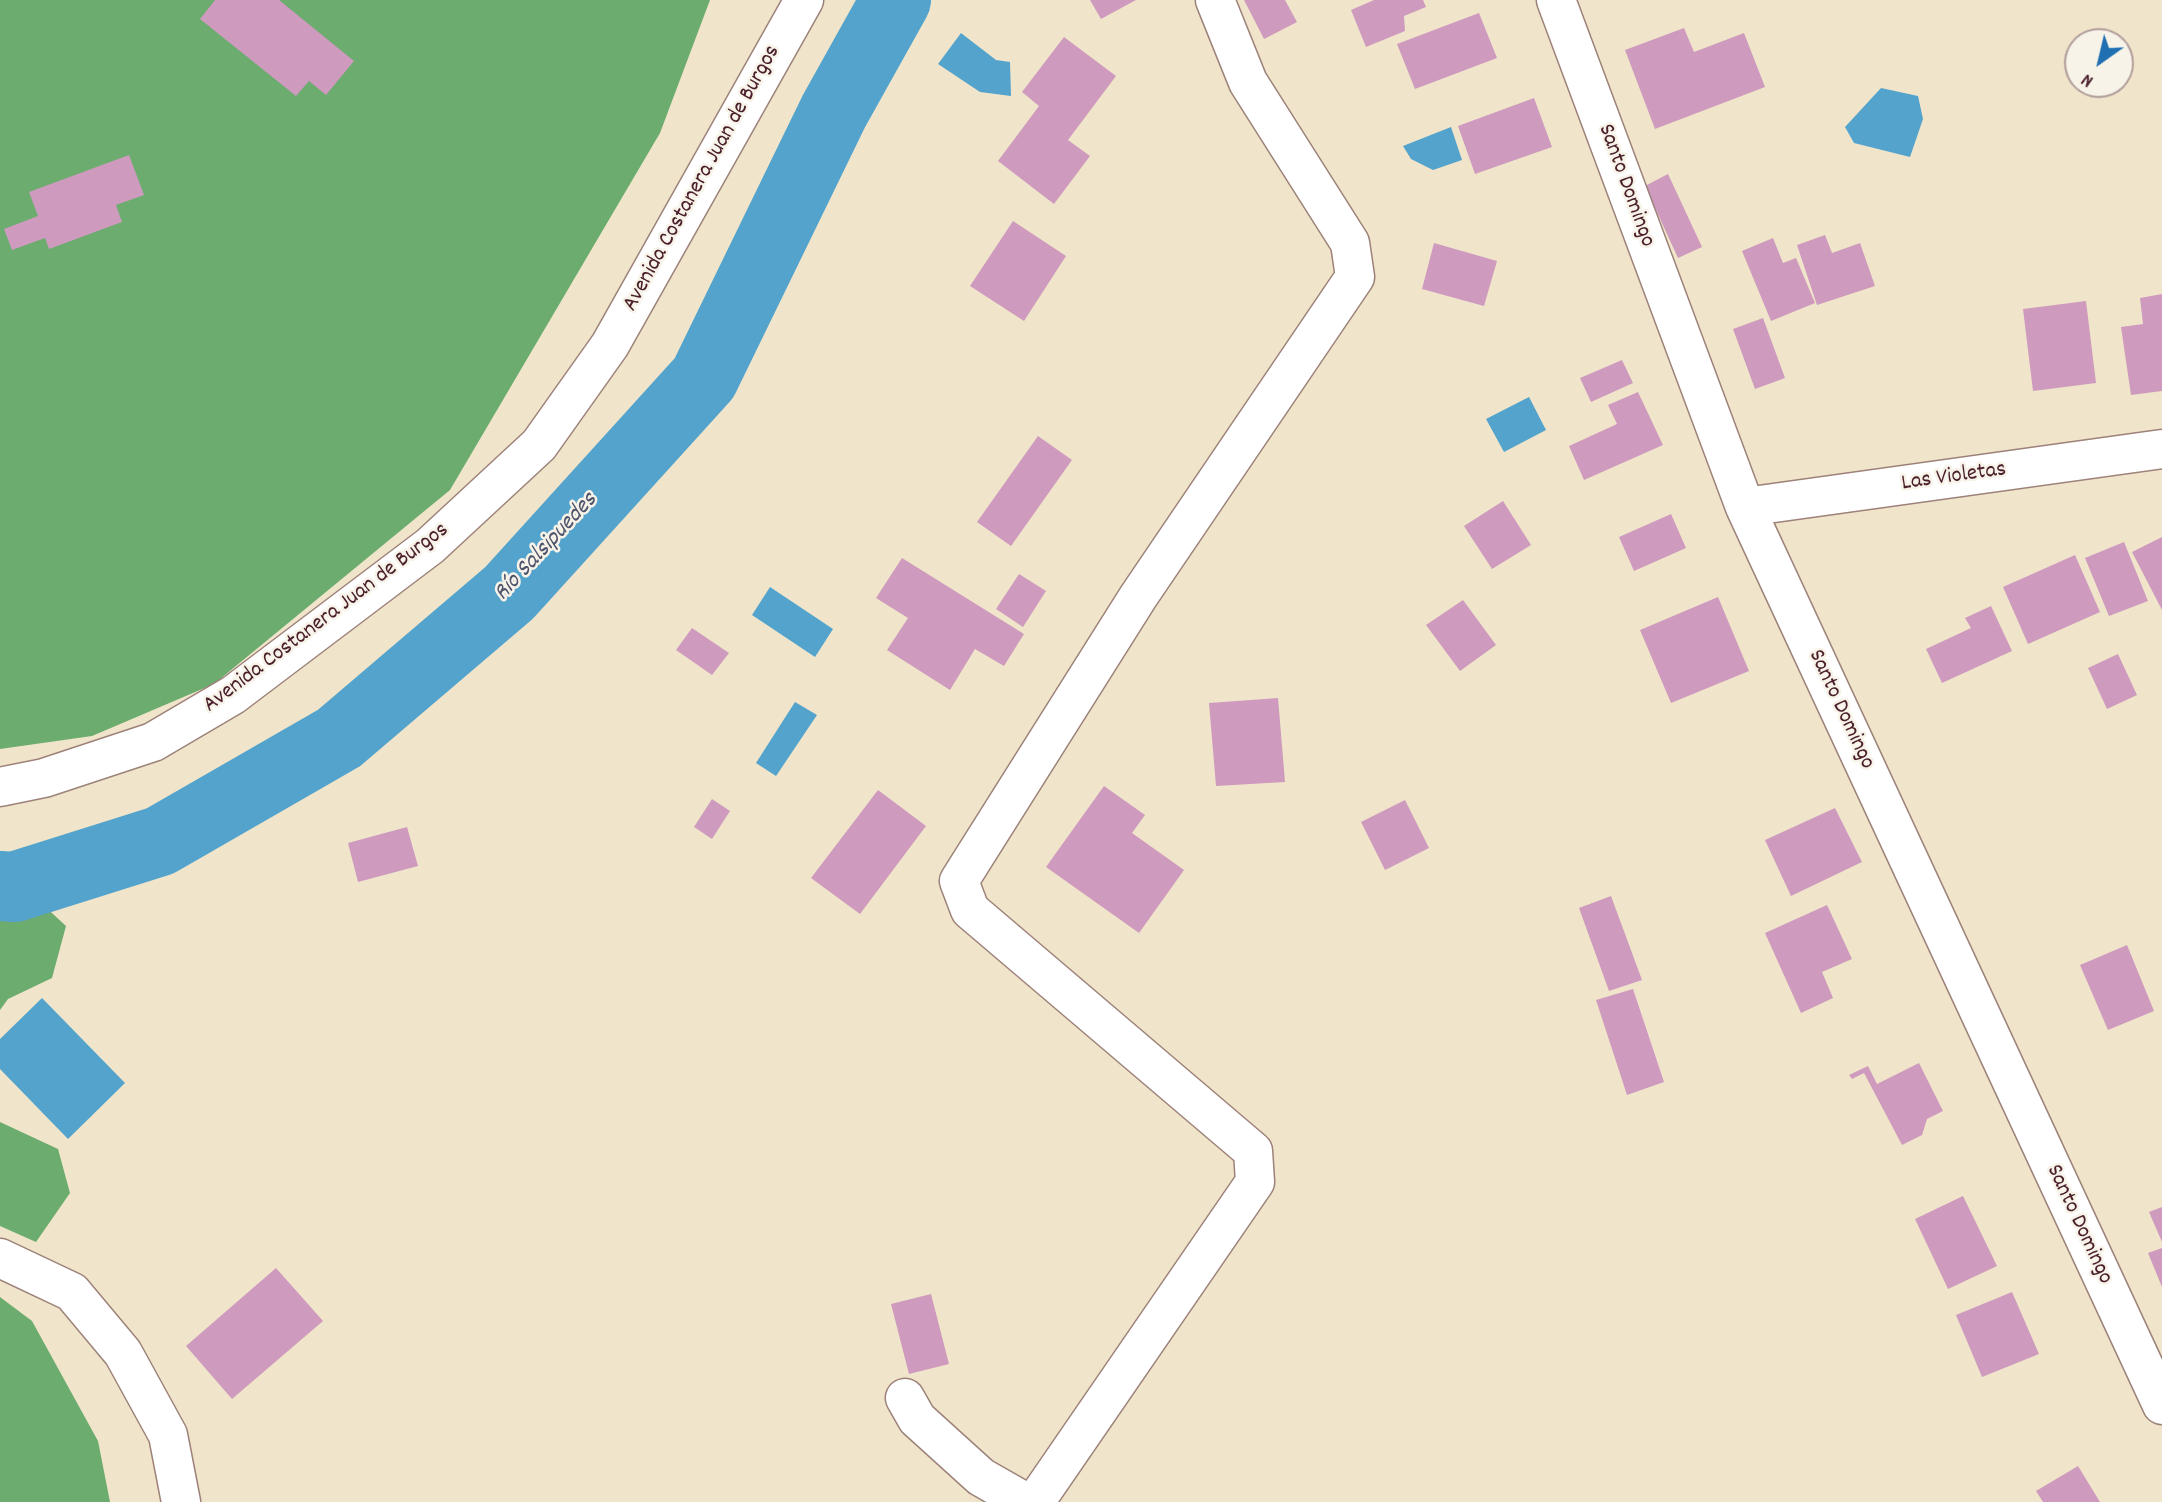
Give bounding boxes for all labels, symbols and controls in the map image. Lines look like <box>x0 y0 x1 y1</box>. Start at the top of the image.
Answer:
north arrow <box>2064 28 2134 98</box>
street label: Avenida Costanera Juan de Burgos <box>618 41 788 317</box>
text: N <box>2077 65 2100 93</box>
street label: Santo Domingo <box>1590 121 1660 251</box>
street label: Las Violetas <box>1900 457 2008 499</box>
water label: Río Salsipuedes <box>489 488 605 608</box>
street label: Avenida Costanera Juan de Burgos <box>199 518 455 720</box>
street label: Santo Domingo <box>1800 646 1880 774</box>
street label: Santo Domingo <box>2038 1161 2118 1289</box>

